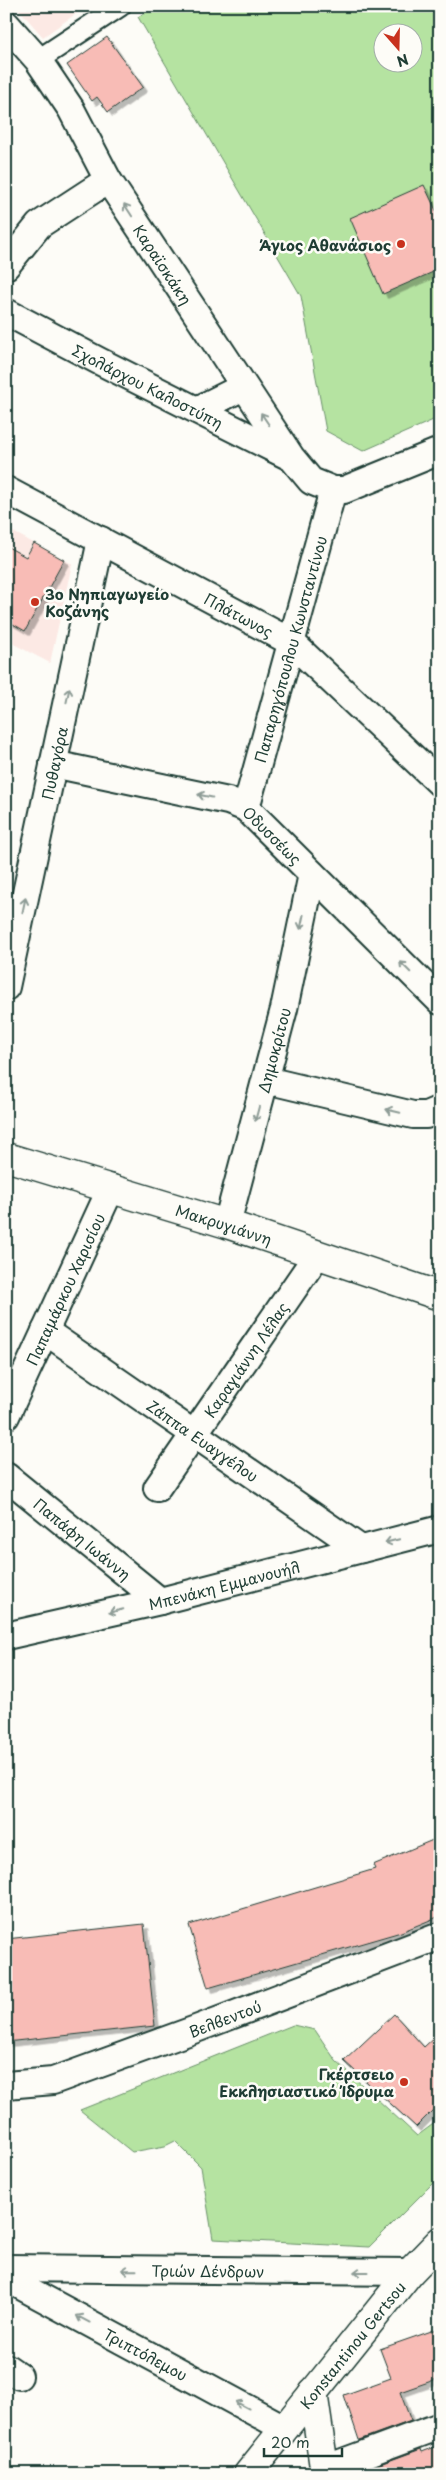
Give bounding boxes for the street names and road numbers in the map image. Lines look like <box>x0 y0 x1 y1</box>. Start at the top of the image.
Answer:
street label: Καραϊσκάκη <box>129 219 198 309</box>
street label: Σχολάρχου Καλοστύπη <box>69 338 227 433</box>
street label: Παπαρηγόπουλου Κωνσταντίνου <box>248 533 332 765</box>
street label: Πλάτωνος <box>200 586 278 642</box>
street label: Πυθαγόρα <box>35 724 73 802</box>
street label: Οδυσσέως <box>238 800 308 869</box>
street label: Δημοκρίτου <box>251 1005 295 1095</box>
street label: Μακρυγιάννη <box>173 1198 275 1250</box>
street label: Παπαμάρκου Χαρισίου <box>20 1209 110 1369</box>
street label: Καραγιάννη Λέλας <box>197 1297 293 1422</box>
street label: Ζάππα Ευαγγέλου <box>143 1393 263 1487</box>
street label: Παπάφη Ιωάννη <box>29 1492 136 1585</box>
street label: Μπενάκη Εμμανουήλ <box>146 1554 302 1615</box>
street label: Βελβεντού <box>185 1994 264 2042</box>
street label: Τριών Δένδρων <box>151 2258 265 2282</box>
street label: Konstantinou Gertsou <box>294 2276 410 2413</box>
street label: Τριπτόλεμου <box>100 2321 192 2386</box>

